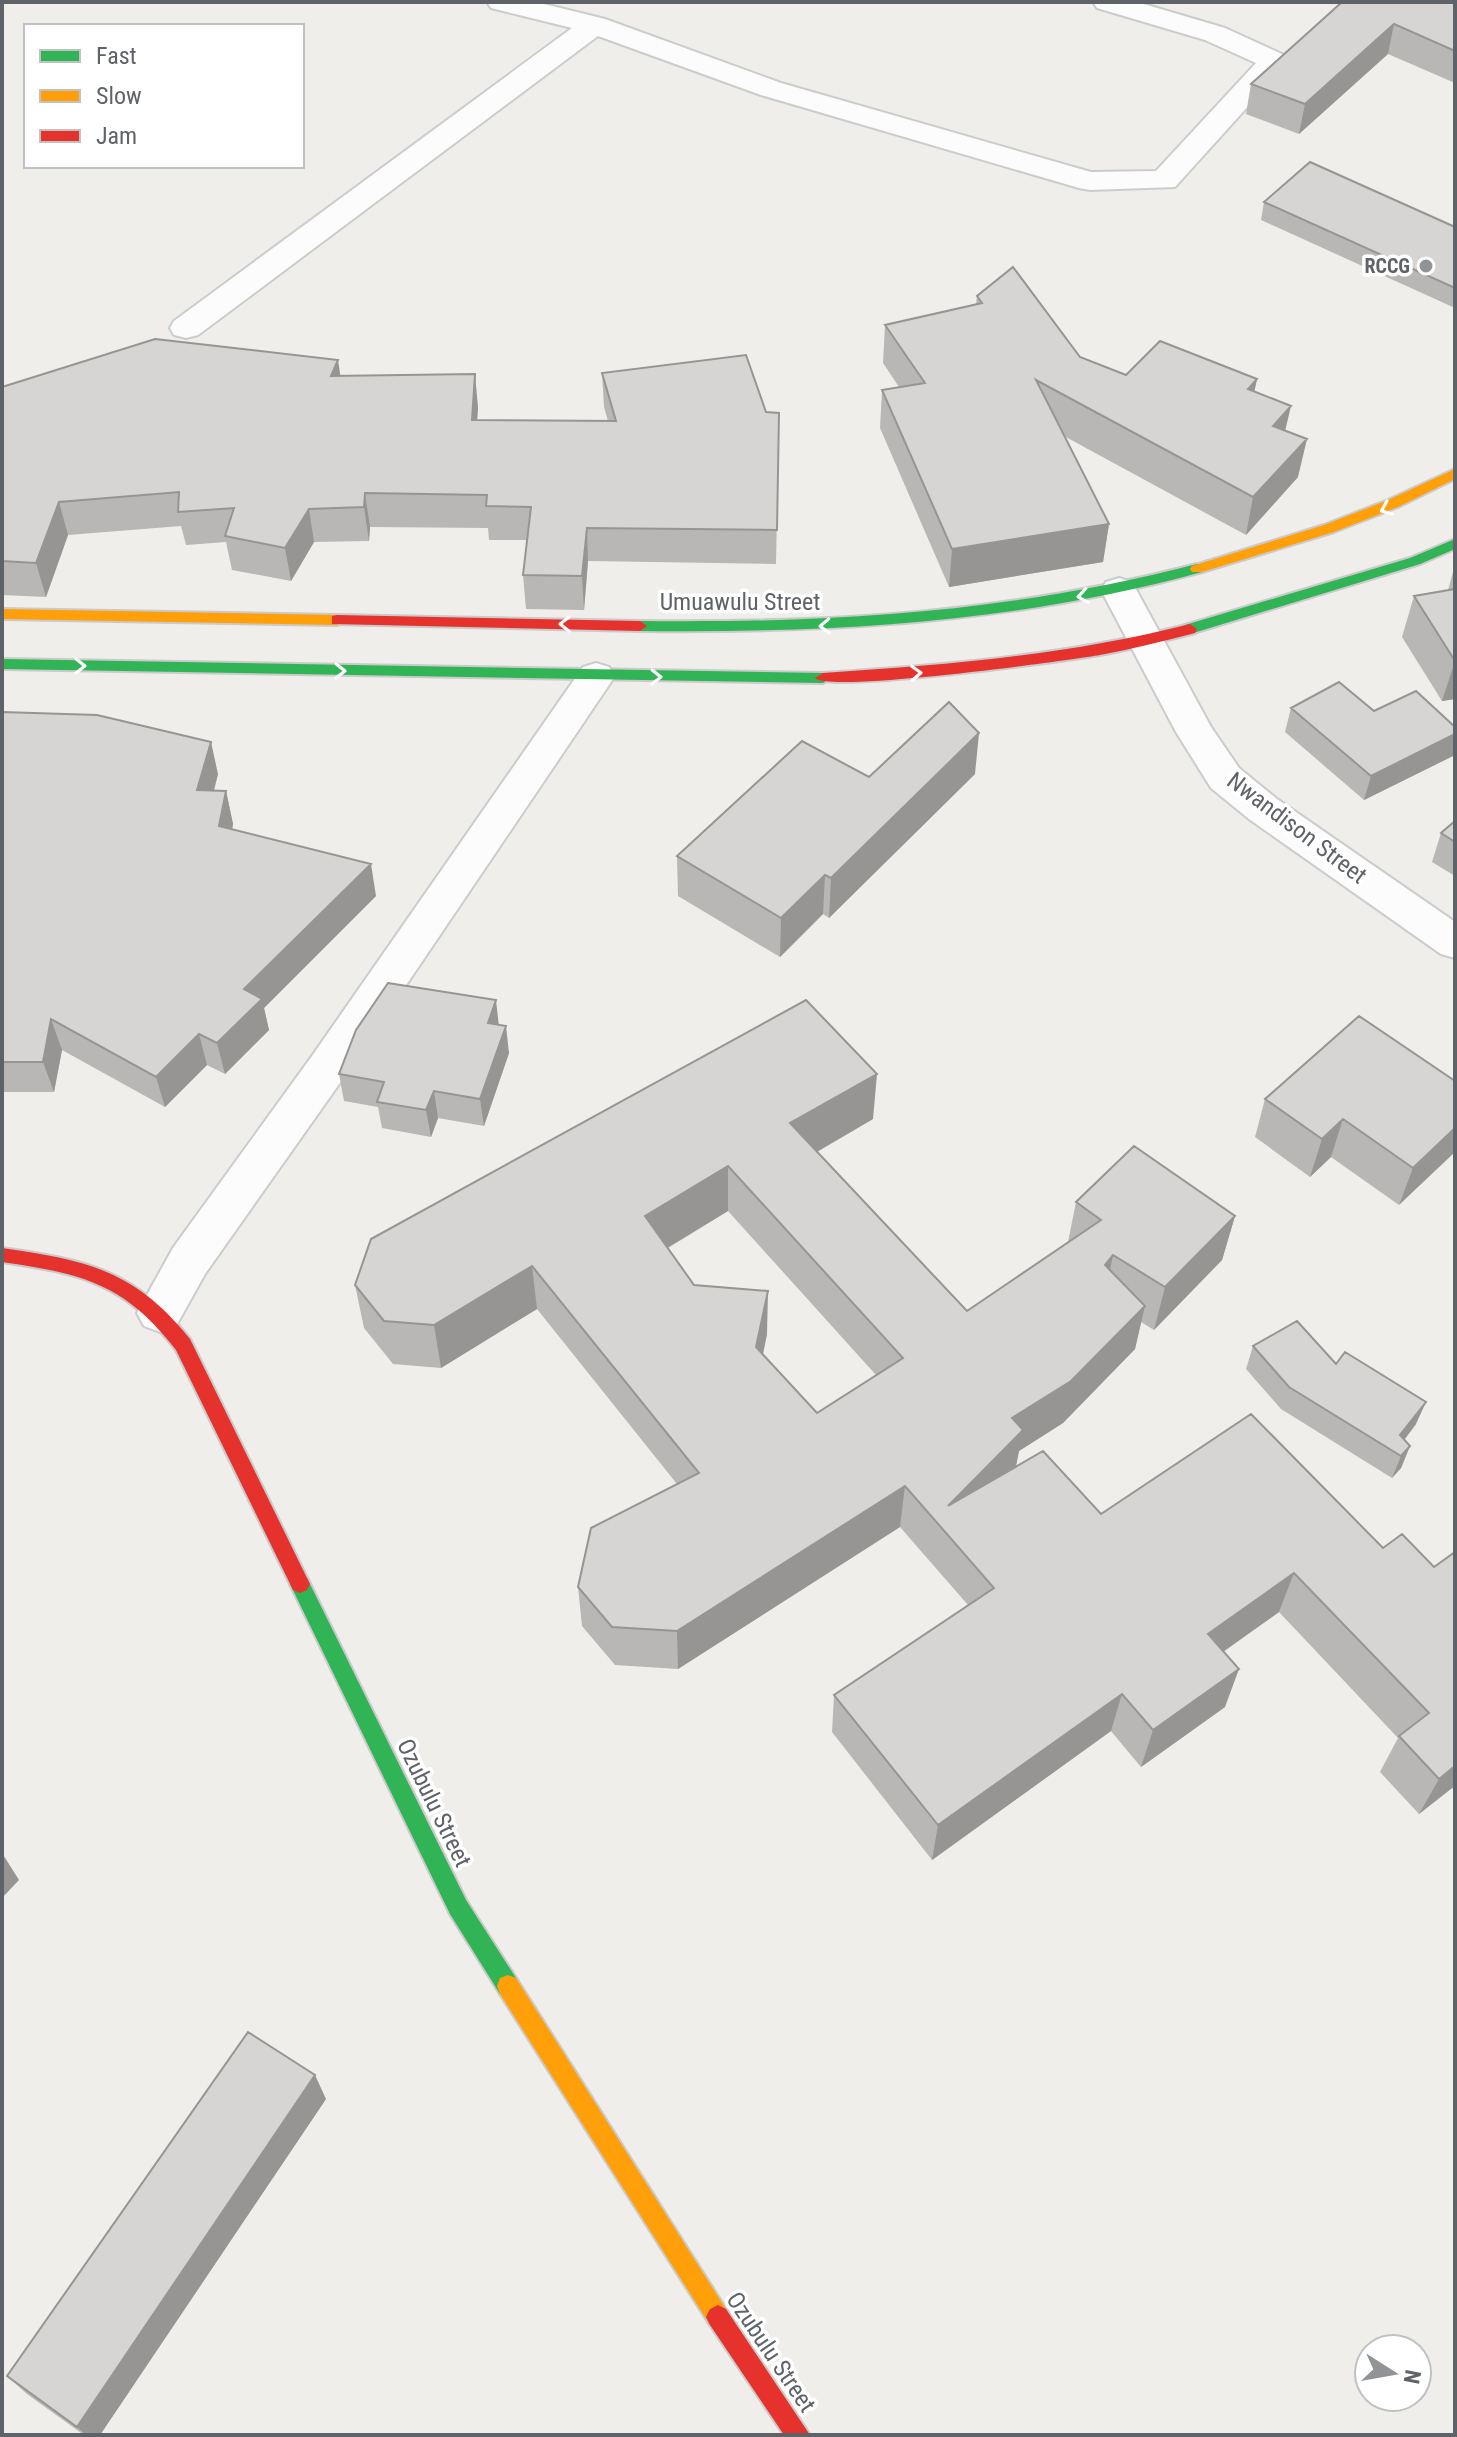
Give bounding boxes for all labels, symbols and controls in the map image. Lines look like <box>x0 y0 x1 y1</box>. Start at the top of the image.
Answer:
legend <box>24 24 304 168</box>
text: Fast <box>96 42 137 70</box>
text: Slow <box>96 82 142 110</box>
text: Jam <box>96 122 137 150</box>
place label: RCCG <box>1364 254 1410 278</box>
marker: RCCG <box>1417 257 1435 275</box>
one-way arrow <box>1380 500 1394 516</box>
one-way arrow <box>1076 587 1090 604</box>
street label: Umuawulu Street <box>660 588 820 616</box>
one-way arrow <box>558 616 571 633</box>
one-way arrow <box>818 617 831 635</box>
one-way arrow <box>74 657 87 675</box>
one-way arrow <box>334 662 347 680</box>
one-way arrow <box>910 664 923 681</box>
one-way arrow <box>650 668 663 686</box>
street label: Nwandison Street <box>1222 766 1372 890</box>
street label: Ozubulu Street <box>391 1734 477 1872</box>
street label: Ozubulu Street <box>721 2287 821 2417</box>
north arrow <box>1353 2333 1433 2413</box>
text: N <box>1399 2368 1426 2386</box>

